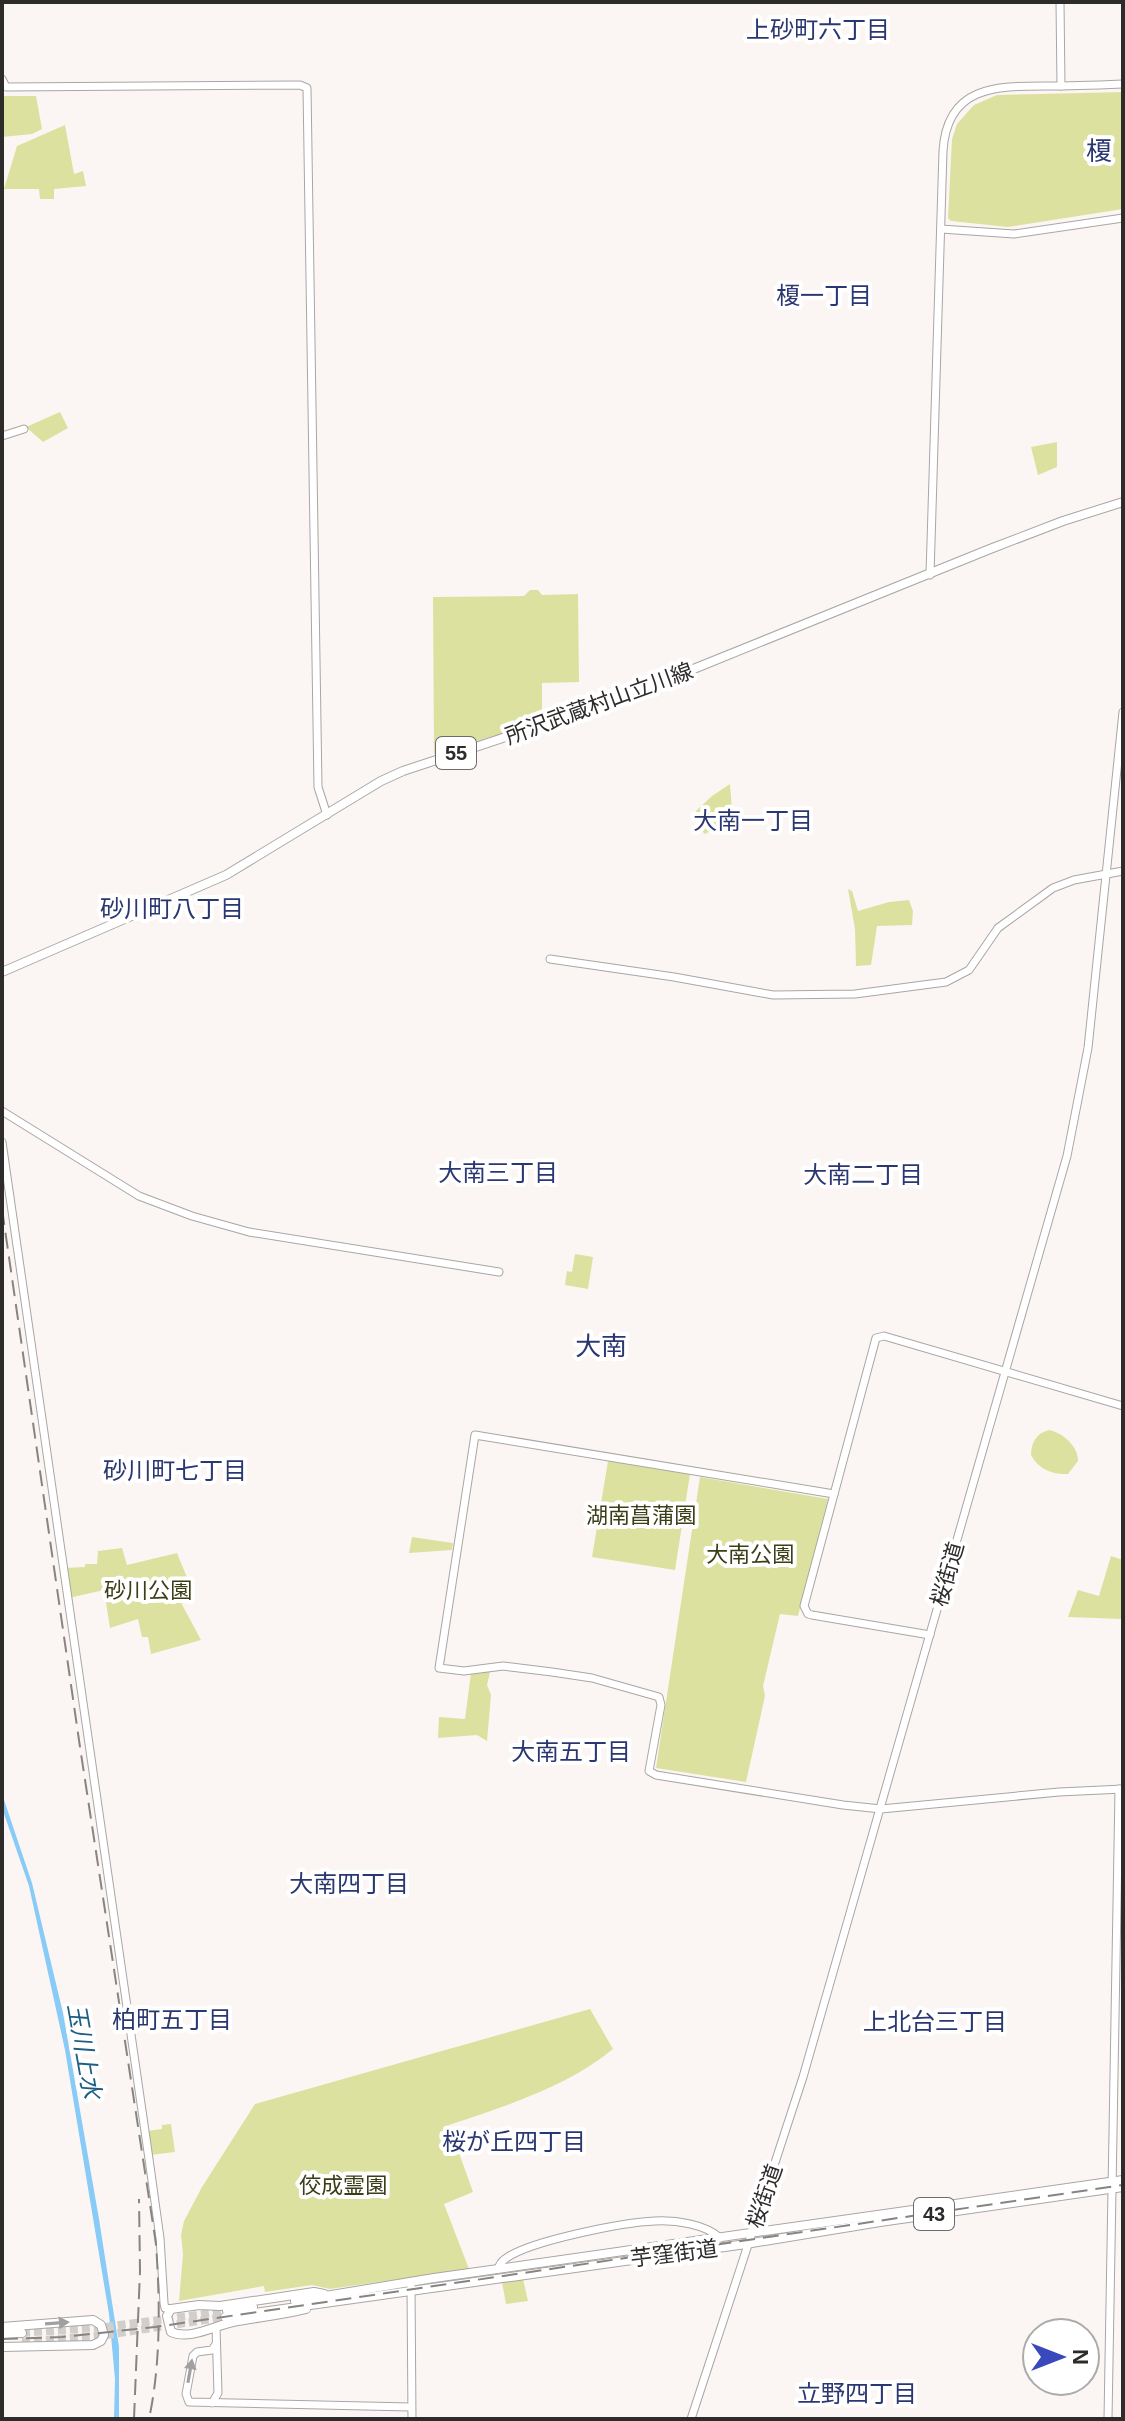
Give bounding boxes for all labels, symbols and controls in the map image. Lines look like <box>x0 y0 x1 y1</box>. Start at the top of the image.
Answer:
district label: 上砂町六丁目 <box>746 16 890 43</box>
district label: 榎 <box>1086 136 1112 166</box>
district label: 榎一丁目 <box>776 282 872 309</box>
street label: 所沢武蔵村山立川線 <box>502 658 696 749</box>
road number: 55 <box>436 737 476 769</box>
district label: 大南一丁目 <box>693 807 813 834</box>
district label: 砂川町八丁目 <box>100 895 244 922</box>
district label: 大南三丁目 <box>438 1159 558 1186</box>
district label: 大南二丁目 <box>803 1161 923 1188</box>
district label: 大南 <box>575 1331 627 1361</box>
district label: 砂川町七丁目 <box>103 1457 247 1484</box>
park label: 湖南菖蒲園 <box>586 1503 696 1528</box>
street label: 桜街道 <box>926 1539 969 1609</box>
park label: 大南公園 <box>706 1542 794 1567</box>
park label: 砂川公園 <box>104 1578 192 1603</box>
district label: 大南五丁目 <box>511 1738 631 1765</box>
district label: 大南四丁目 <box>289 1870 409 1897</box>
water label: 玉川上水 <box>63 2001 107 2103</box>
district label: 柏町五丁目 <box>112 2006 232 2033</box>
district label: 上北台三丁目 <box>863 2008 1007 2035</box>
district label: 桜が丘四丁目 <box>442 2128 586 2155</box>
street label: 桜街道 <box>742 2161 787 2231</box>
park label: 佼成霊園 <box>299 2173 387 2198</box>
road number: 43 <box>914 2198 954 2230</box>
street label: 芋窪街道 <box>629 2236 719 2271</box>
one-way arrow <box>45 2316 70 2329</box>
north arrow <box>1021 2317 1101 2397</box>
text: N <box>1068 2349 1093 2365</box>
one-way arrow <box>185 2359 197 2384</box>
district label: 立野四丁目 <box>797 2380 917 2407</box>

